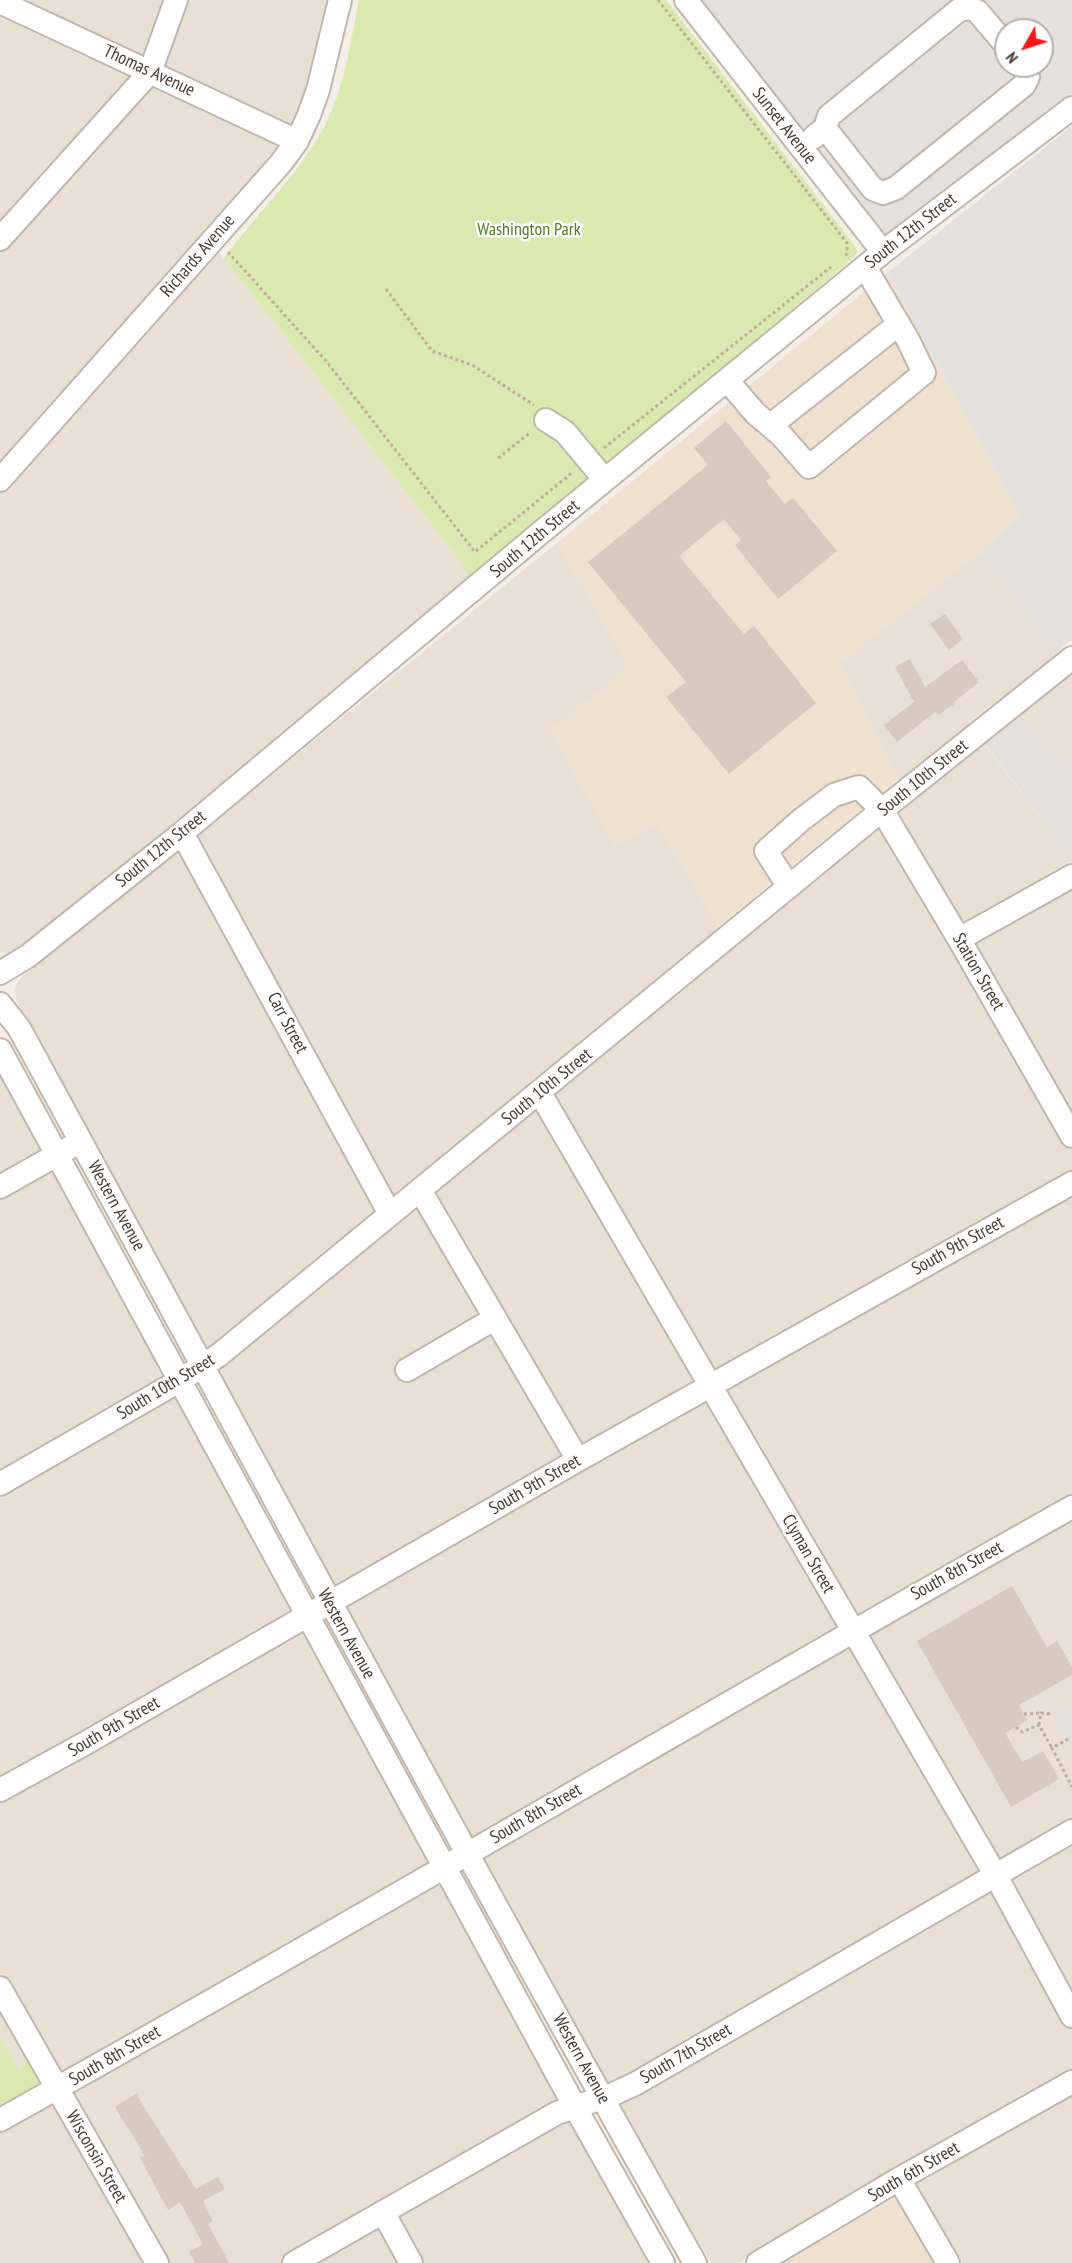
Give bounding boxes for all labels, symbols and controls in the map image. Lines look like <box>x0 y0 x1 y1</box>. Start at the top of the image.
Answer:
north arrow <box>994 18 1054 78</box>
street label: Thomas Avenue <box>100 40 198 102</box>
text: N <box>1001 48 1022 68</box>
street label: Sunset Avenue <box>747 83 821 169</box>
street label: South 12th Street <box>861 189 961 273</box>
street label: Richards Avenue <box>156 210 240 302</box>
park label: Washington Park <box>477 219 581 241</box>
street label: South 12th Street <box>486 495 584 583</box>
street label: South 10th Street <box>873 735 973 821</box>
street label: South 12th Street <box>111 806 211 892</box>
street label: Station Street <box>947 930 1009 1014</box>
street label: Carr Street <box>262 989 312 1057</box>
street label: South 10th Street <box>497 1044 597 1130</box>
street label: Western Avenue <box>82 1157 150 1255</box>
street label: South 9th Street <box>908 1212 1008 1280</box>
street label: South 10th Street <box>113 1349 219 1425</box>
street label: South 9th Street <box>485 1450 585 1520</box>
street label: Clyman Street <box>777 1511 839 1597</box>
street label: South 8th Street <box>907 1537 1007 1605</box>
street label: Western Avenue <box>312 1585 380 1683</box>
street label: South 9th Street <box>64 1692 164 1762</box>
street label: South 8th Street <box>486 1779 586 1849</box>
street label: Western Avenue <box>547 2010 615 2108</box>
street label: South 7th Street <box>636 2019 736 2089</box>
street label: South 8th Street <box>65 2021 165 2091</box>
street label: Wisconsin Street <box>61 2107 131 2207</box>
street label: South 6th Street <box>864 2137 964 2207</box>

